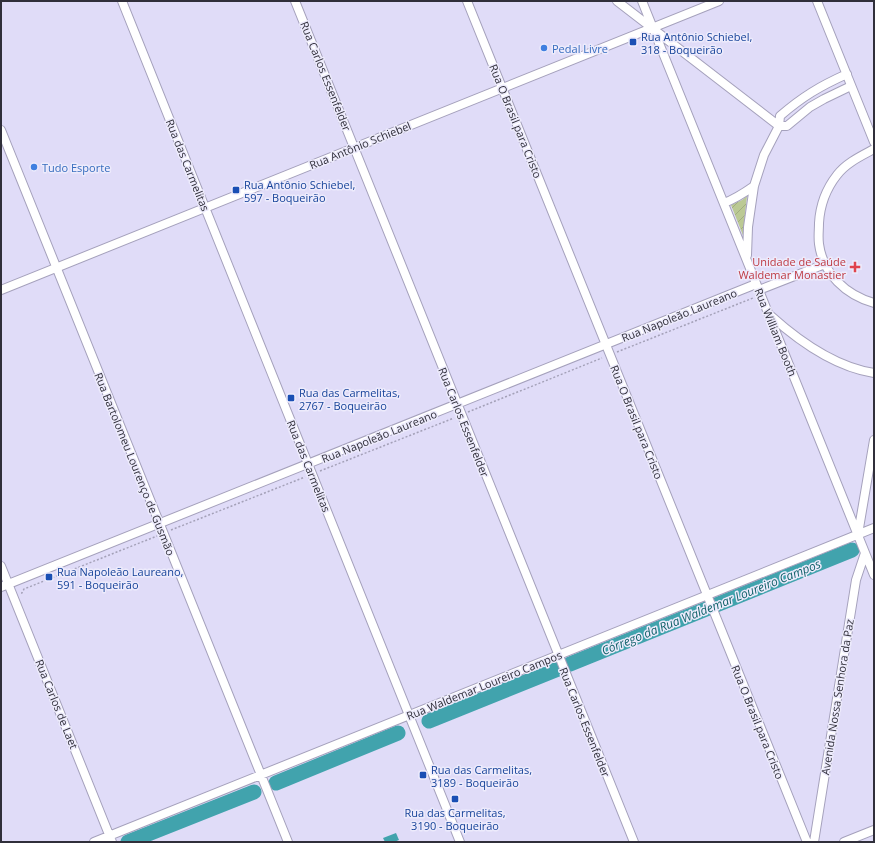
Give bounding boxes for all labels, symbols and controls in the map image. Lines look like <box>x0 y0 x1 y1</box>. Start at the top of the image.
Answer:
street label: Rua Carlos Essenfelder <box>297 19 355 134</box>
place label: Rua Antônio Schiebel, 318 - Boqueirão <box>641 29 752 57</box>
marker: Rua Antônio Schiebel, 318 - Boqueirão <box>628 37 638 47</box>
place label: Pedal Livre <box>552 41 608 56</box>
marker: Pedal Livre <box>539 43 549 53</box>
street label: Rua O Brasil para Cristo <box>486 62 546 181</box>
street label: Rua das Carmelitas <box>163 117 213 213</box>
street label: Rua Antônio Schiebel <box>307 118 413 172</box>
place label: Tudo Esporte <box>42 160 110 175</box>
marker: Tudo Esporte <box>29 162 39 172</box>
place label: Rua Antônio Schiebel, 597 - Boqueirão <box>244 177 355 205</box>
marker: Rua Antônio Schiebel, 597 - Boqueirão <box>231 185 241 195</box>
place label: Unidade de Saúde Waldemar Monastier <box>738 254 846 282</box>
marker: Unidade de Saúde Waldemar Monastier <box>849 261 861 273</box>
street label: Rua Napoleão Laureano <box>619 285 739 345</box>
street label: Rua William Booth <box>751 286 801 378</box>
street label: Rua O Brasil para Cristo <box>607 363 667 482</box>
street label: Rua Carlos Essenfelder <box>435 365 493 480</box>
street label: Rua Bartolomeu Lourenço de Gusmão <box>91 370 179 558</box>
place label: Rua das Carmelitas, 2767 - Boqueirão <box>299 385 400 413</box>
marker: Rua das Carmelitas, 2767 - Boqueirão <box>286 393 296 403</box>
street label: Rua Napoleão Laureano <box>319 406 439 466</box>
street label: Rua das Carmelitas <box>284 418 334 514</box>
water label: Córrego da Rua Waldemar Loureiro Campos <box>599 555 823 659</box>
place label: Rua Napoleão Laureano, 591 - Boqueirão <box>57 564 184 592</box>
marker: Rua Napoleão Laureano, 591 - Boqueirão <box>44 572 54 582</box>
street label: Avenida Nossa Senhora da Paz <box>817 618 857 776</box>
street label: Rua Waldemar Loureiro Campos <box>404 647 564 723</box>
street label: Rua Carlos de Laet <box>32 657 82 751</box>
street label: Rua O Brasil para Cristo <box>728 663 788 782</box>
street label: Rua Carlos Essenfelder <box>556 665 614 780</box>
place label: Rua das Carmelitas, 3189 - Boqueirão <box>431 762 532 790</box>
marker: Rua das Carmelitas, 3189 - Boqueirão <box>418 770 428 780</box>
marker: Rua das Carmelitas, 3190 - Boqueirão <box>450 794 460 804</box>
place label: Rua das Carmelitas, 3190 - Boqueirão <box>404 805 506 833</box>

